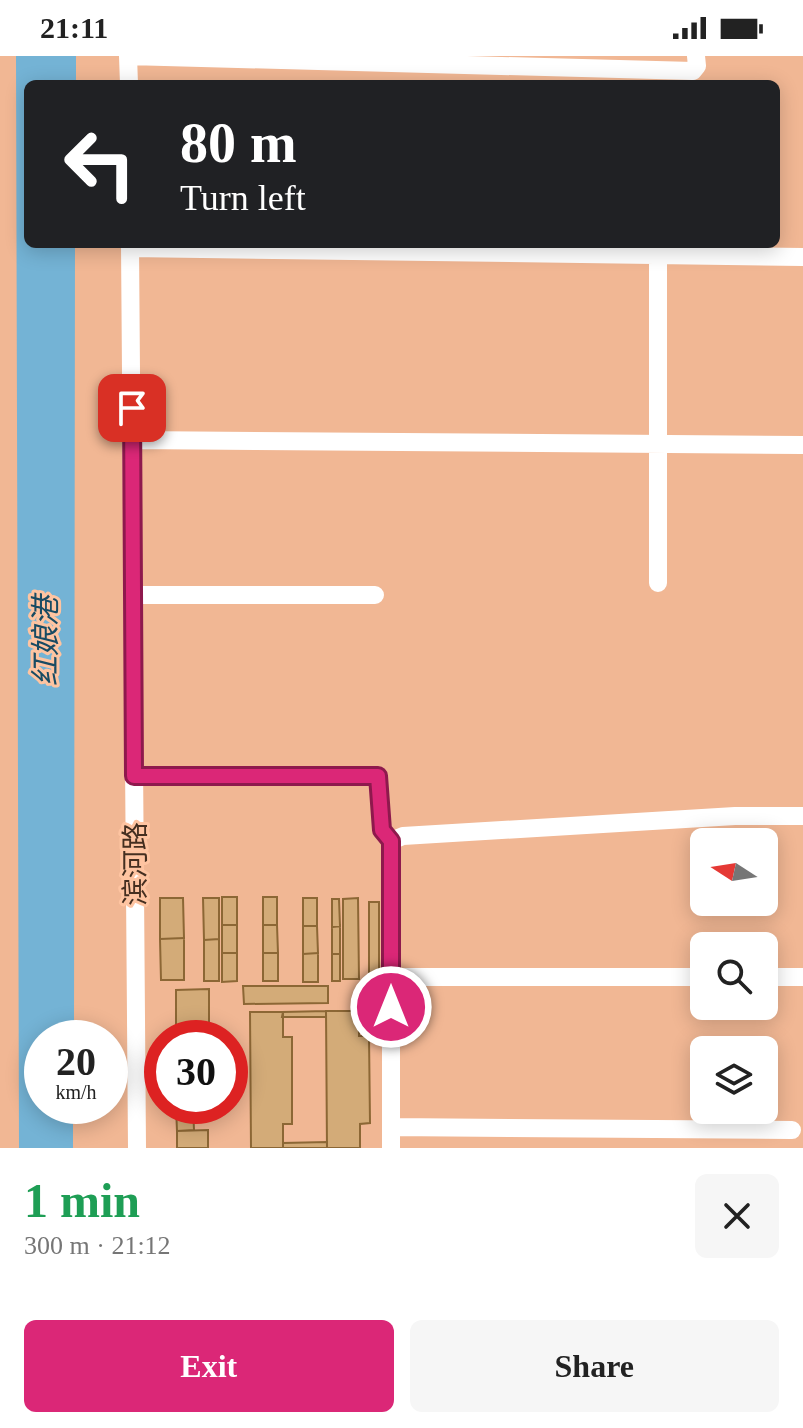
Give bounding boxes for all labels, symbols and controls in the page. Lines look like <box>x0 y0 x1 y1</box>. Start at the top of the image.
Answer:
text: 21:11 <box>40 11 108 44</box>
icon: left <box>48 112 152 216</box>
text: 80 m <box>180 112 297 174</box>
text: Turn left <box>180 178 306 218</box>
pin <box>98 374 166 442</box>
icon: arrive <box>110 386 154 430</box>
water label: 红娘港 <box>29 592 62 686</box>
street label: 滨河路 <box>120 822 151 906</box>
north arrow <box>690 828 778 916</box>
map controls <box>690 828 778 1124</box>
button: search <box>690 932 778 1020</box>
position arrow <box>349 965 433 1049</box>
speed limit sign: 30 <box>144 1020 248 1124</box>
button: layers <box>690 1036 778 1124</box>
text: 20 <box>56 1039 96 1084</box>
text: km/h <box>55 1081 97 1103</box>
text: 1 min <box>24 1174 140 1227</box>
button: close <box>695 1174 779 1258</box>
text: 300 m · 21:12 <box>24 1231 171 1260</box>
button: Exit <box>24 1320 394 1412</box>
button: Share <box>410 1320 779 1412</box>

